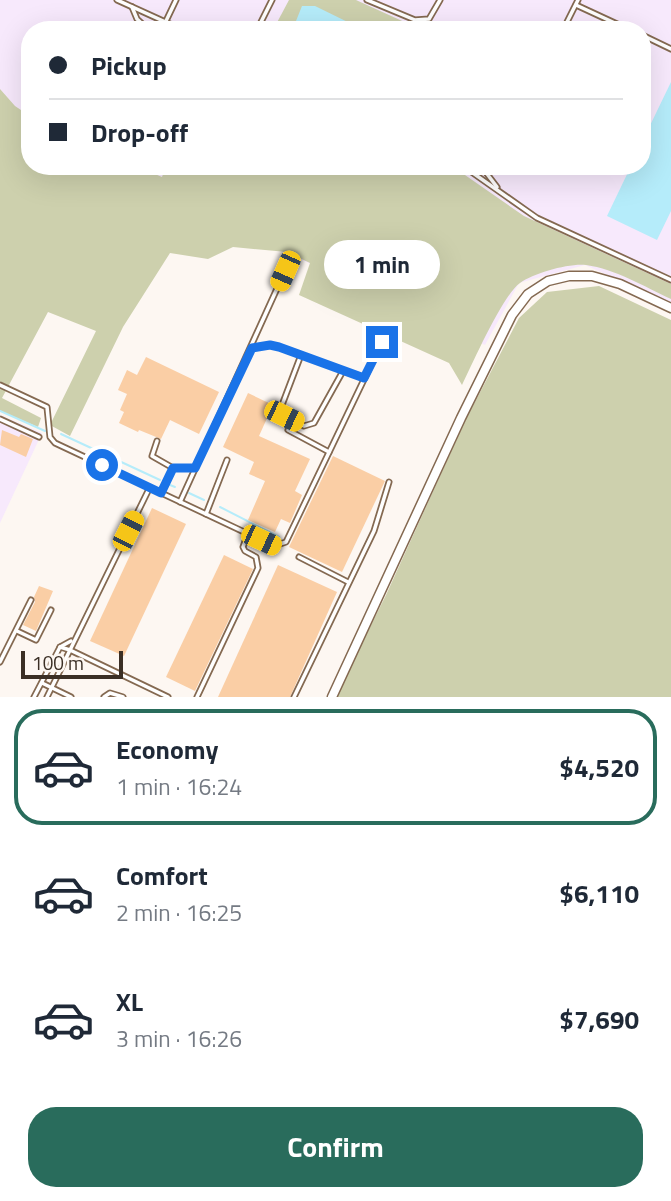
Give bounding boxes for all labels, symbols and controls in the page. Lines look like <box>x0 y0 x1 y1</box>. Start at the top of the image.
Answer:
text: Pickup <box>91 46 167 85</box>
text: Drop-off <box>91 113 188 152</box>
callout: 1 min <box>324 240 440 290</box>
text: 1 min <box>354 247 410 282</box>
car <box>267 248 304 294</box>
route end <box>366 326 398 358</box>
car <box>261 397 308 435</box>
route start <box>86 449 118 481</box>
car <box>110 508 147 554</box>
car <box>238 522 285 558</box>
scale bar <box>21 648 122 680</box>
text: 100 m <box>32 648 84 677</box>
text: Economy <box>116 730 218 769</box>
icon: car <box>32 736 95 799</box>
text: $4,520 <box>559 748 639 787</box>
text: 1 min · 16:24 <box>116 769 242 804</box>
text: Comfort <box>116 856 208 895</box>
icon: car <box>32 862 95 925</box>
text: $6,110 <box>559 874 639 913</box>
text: 2 min · 16:25 <box>116 895 242 930</box>
text: XL <box>116 982 143 1021</box>
icon: car <box>32 988 95 1051</box>
text: $7,690 <box>559 1000 639 1039</box>
text: 3 min · 16:26 <box>116 1021 242 1056</box>
button: Confirm <box>28 1107 643 1187</box>

